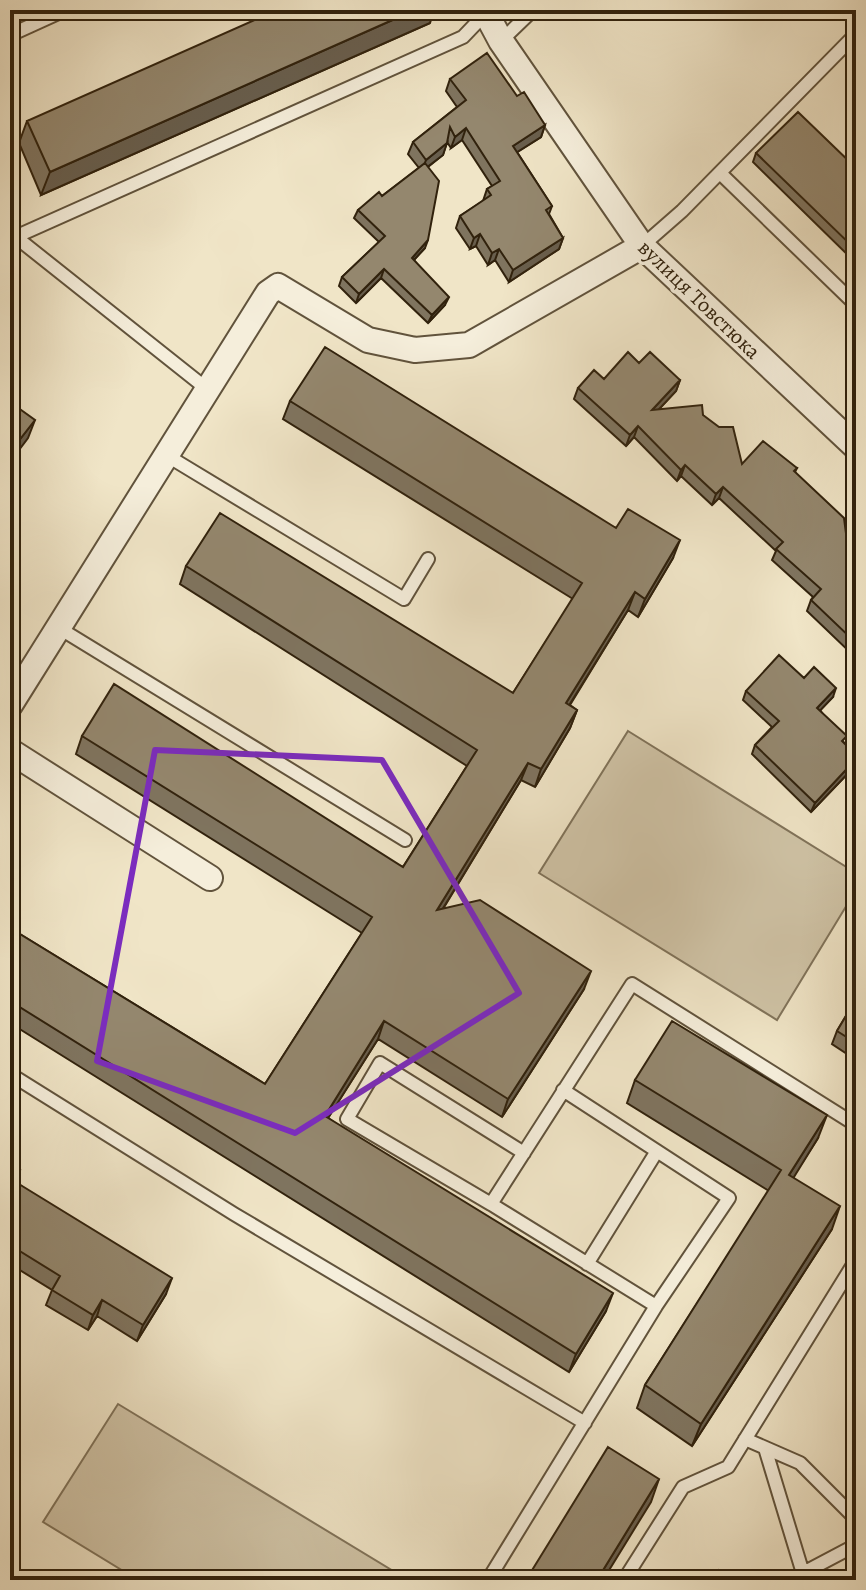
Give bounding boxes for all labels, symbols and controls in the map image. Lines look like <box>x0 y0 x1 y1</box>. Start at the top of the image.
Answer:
street label: вулиця Товстюка <box>631 233 768 367</box>

